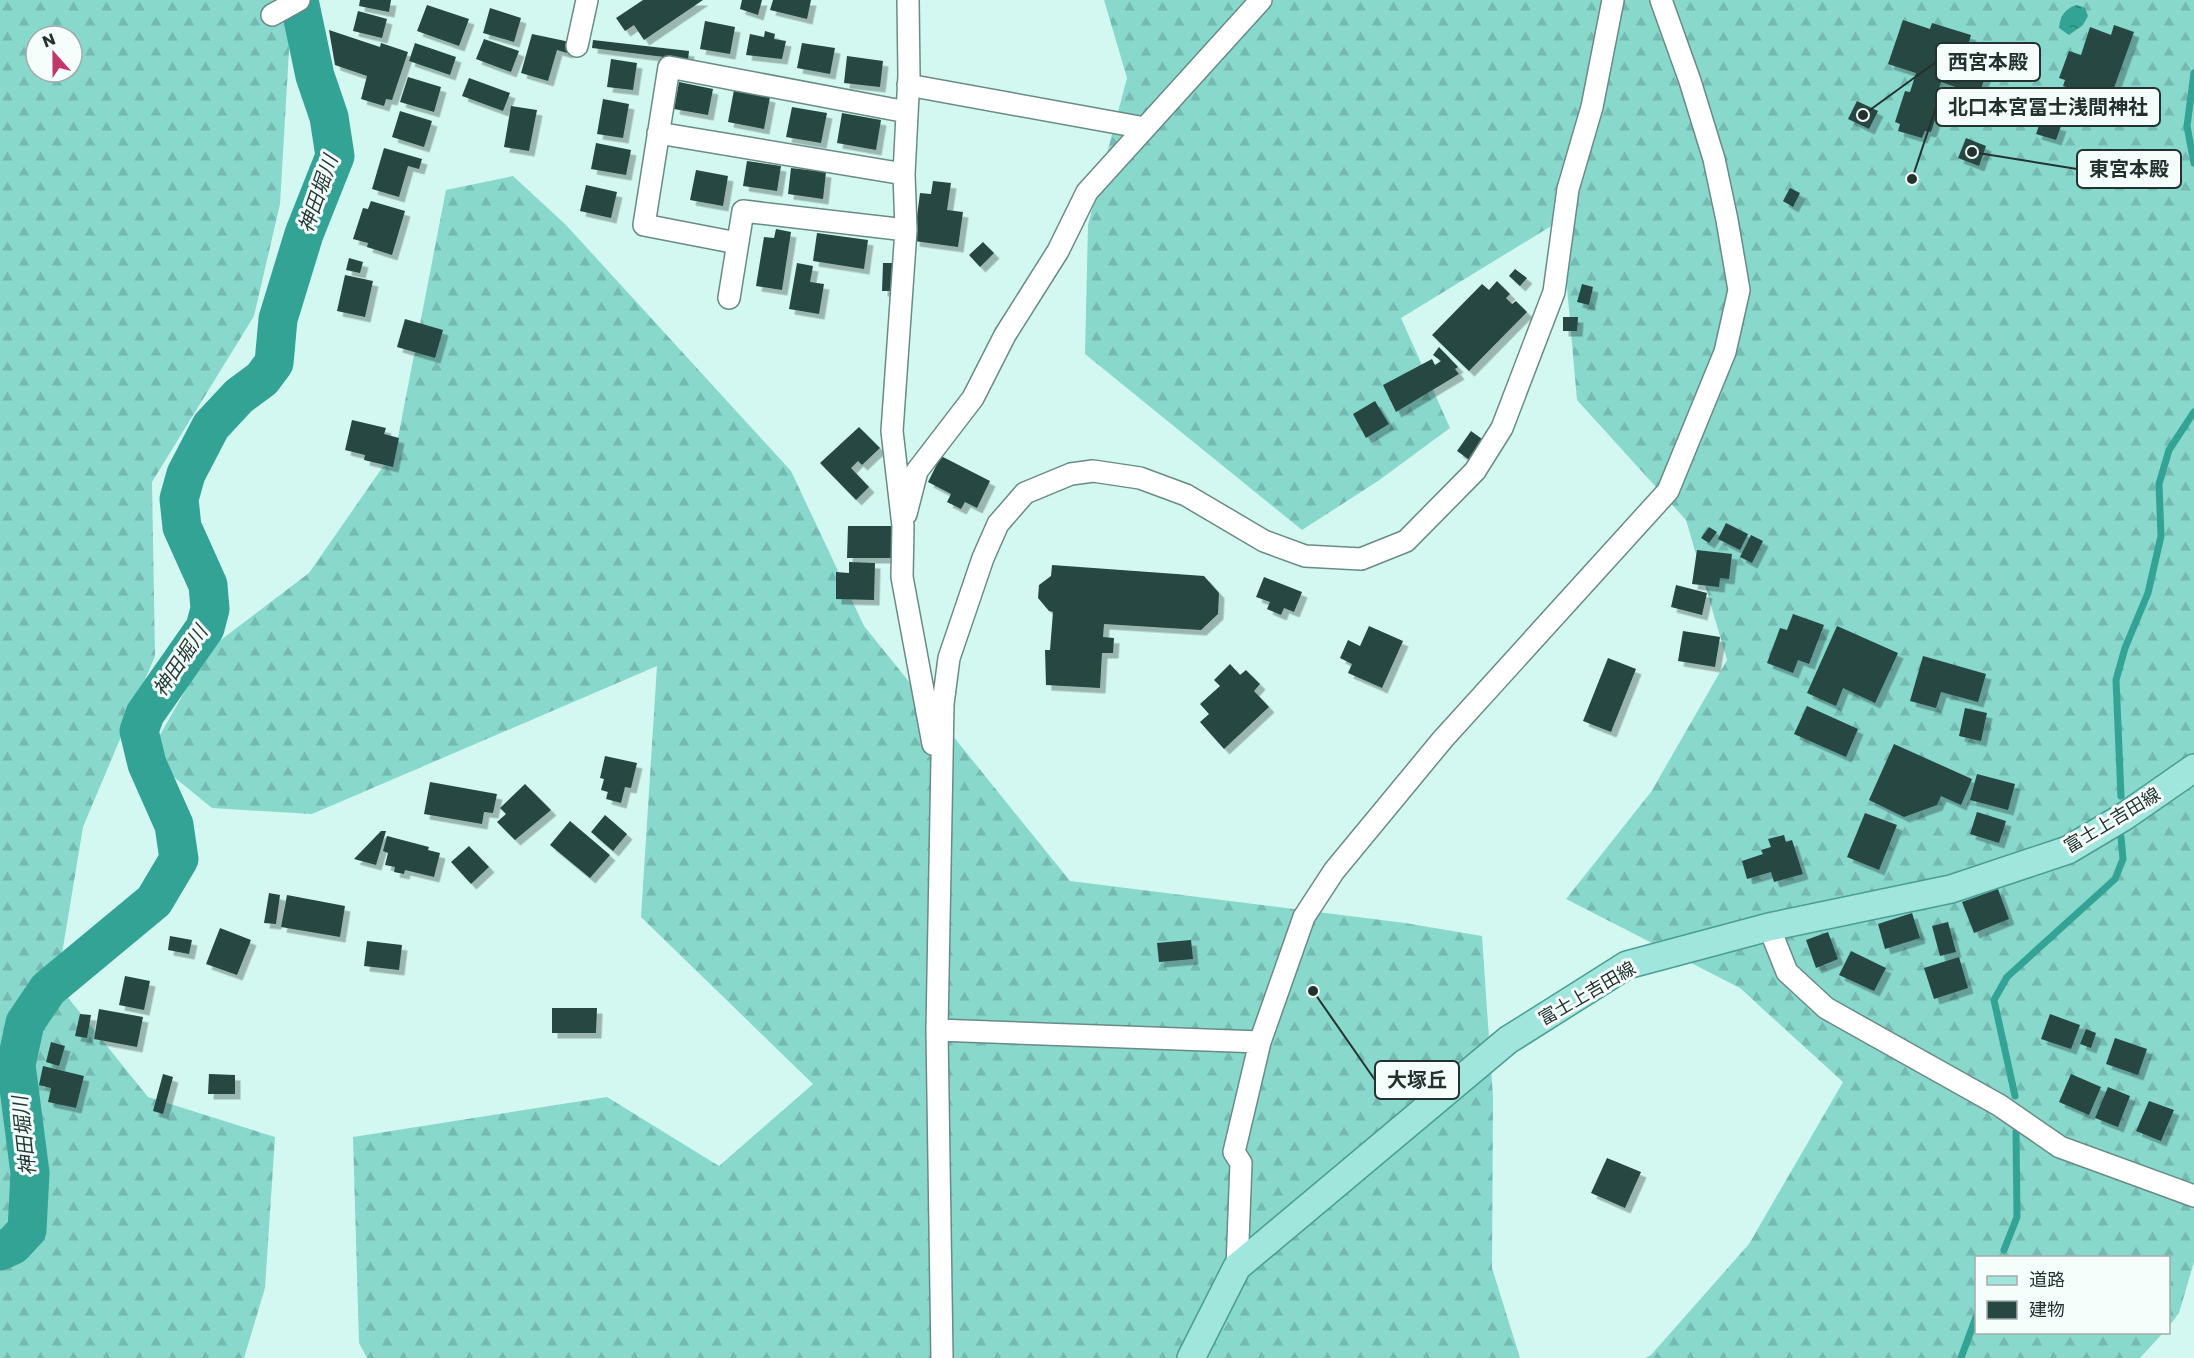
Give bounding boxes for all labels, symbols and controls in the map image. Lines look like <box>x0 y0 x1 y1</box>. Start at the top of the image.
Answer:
north arrow <box>24 24 84 84</box>
text: N <box>39 28 59 53</box>
callout: 西宮本殿 <box>1936 43 2040 81</box>
text: 西宮本殿 <box>1948 48 2028 76</box>
callout: 北口本宮冨士浅間神社 <box>1936 88 2160 126</box>
text: 北口本宮冨士浅間神社 <box>1948 93 2148 121</box>
water label: 神田堀川 <box>292 150 345 236</box>
callout: 東宮本殿 <box>2077 150 2181 188</box>
text: 東宮本殿 <box>2089 155 2169 183</box>
water label: 神田堀川 <box>146 618 215 702</box>
street label: 富士上吉田線 <box>2059 781 2165 859</box>
street label: 富士上吉田線 <box>1534 955 1640 1031</box>
callout: 大塚丘 <box>1375 1061 1459 1099</box>
text: 大塚丘 <box>1387 1066 1447 1094</box>
water label: 神田堀川 <box>6 1093 42 1177</box>
legend <box>1975 1256 2170 1334</box>
text: 道路 <box>2029 1267 2065 1292</box>
text: 建物 <box>2029 1297 2065 1322</box>

